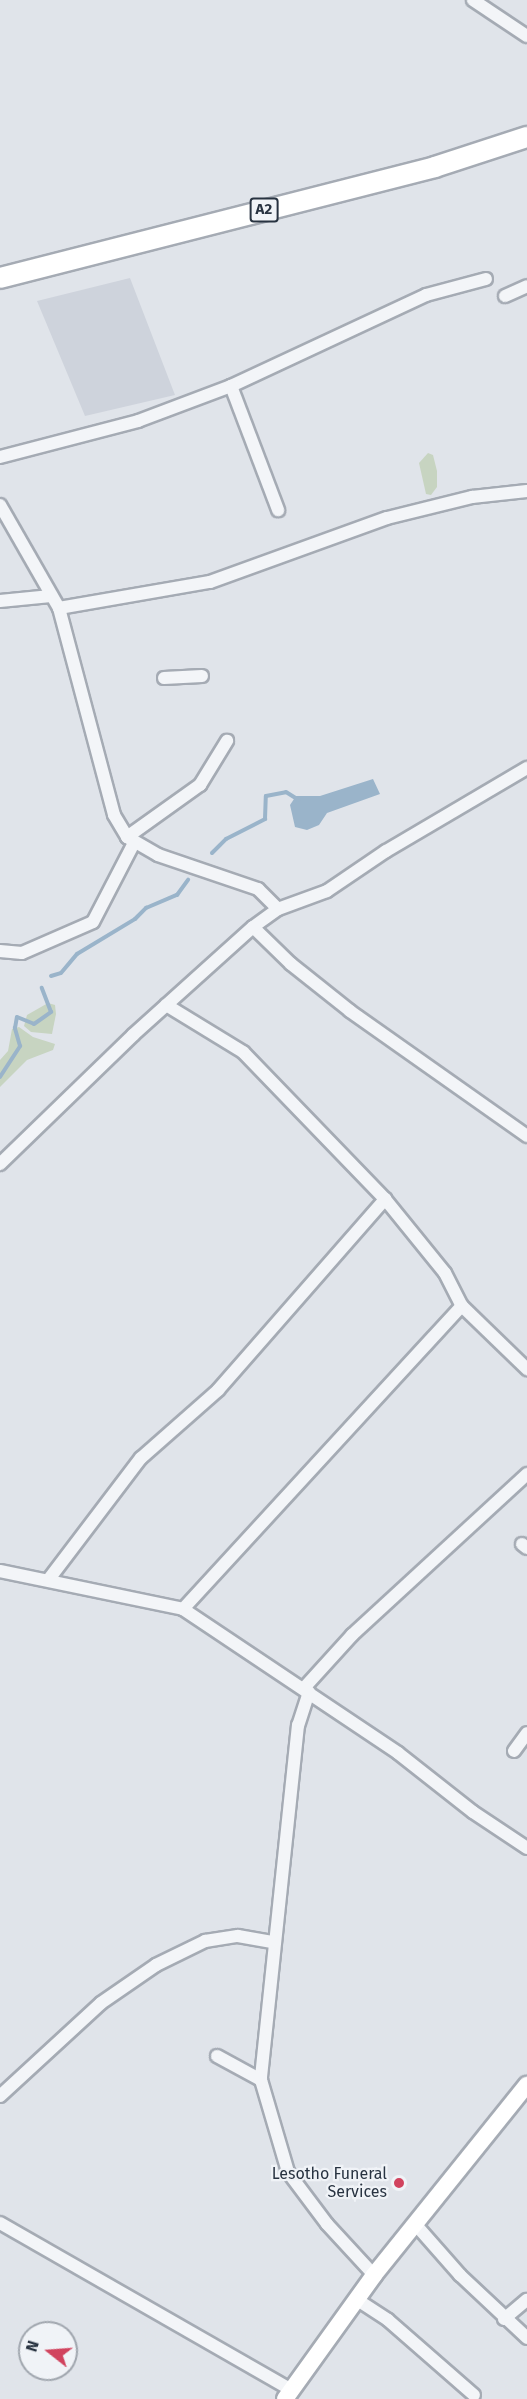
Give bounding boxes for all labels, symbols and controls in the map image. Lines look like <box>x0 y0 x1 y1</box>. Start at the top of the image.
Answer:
road number: A2 <box>249 198 279 222</box>
place label: Lesotho Funeral Services <box>272 2164 387 2202</box>
marker: Lesotho Funeral Services <box>392 2176 406 2190</box>
north arrow <box>18 2321 78 2381</box>
text: N <box>22 2338 43 2354</box>

